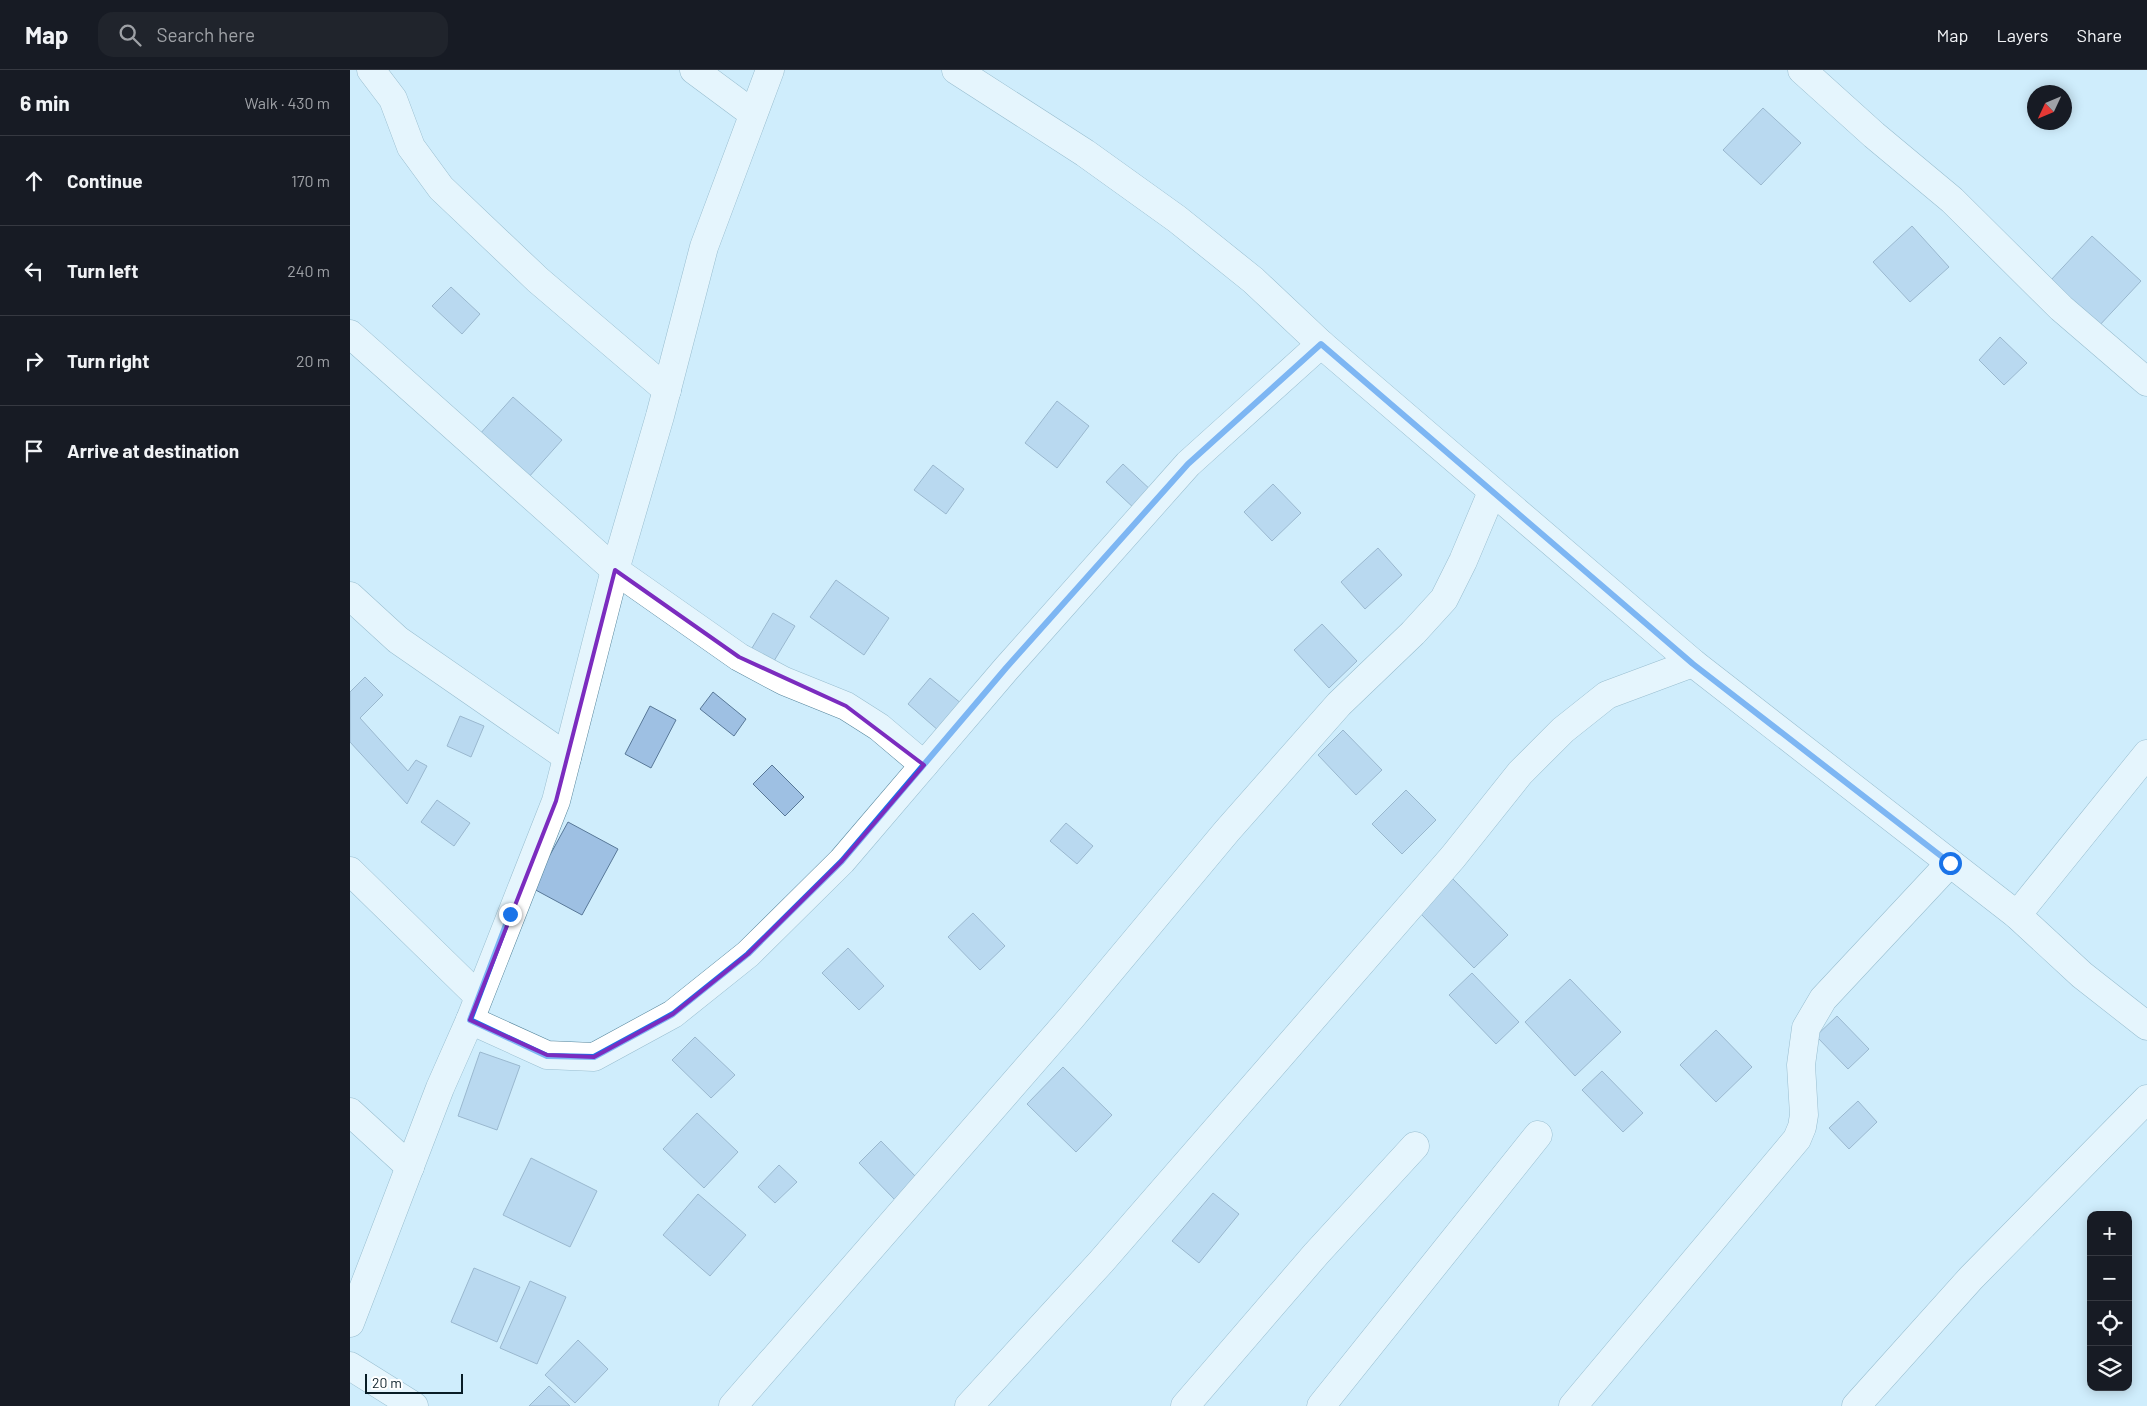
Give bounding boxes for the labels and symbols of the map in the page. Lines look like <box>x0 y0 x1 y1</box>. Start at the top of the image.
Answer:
north arrow <box>2027 85 2072 130</box>
route start <box>1939 852 1962 875</box>
route end <box>499 903 522 926</box>
scale bar <box>365 1371 462 1394</box>

